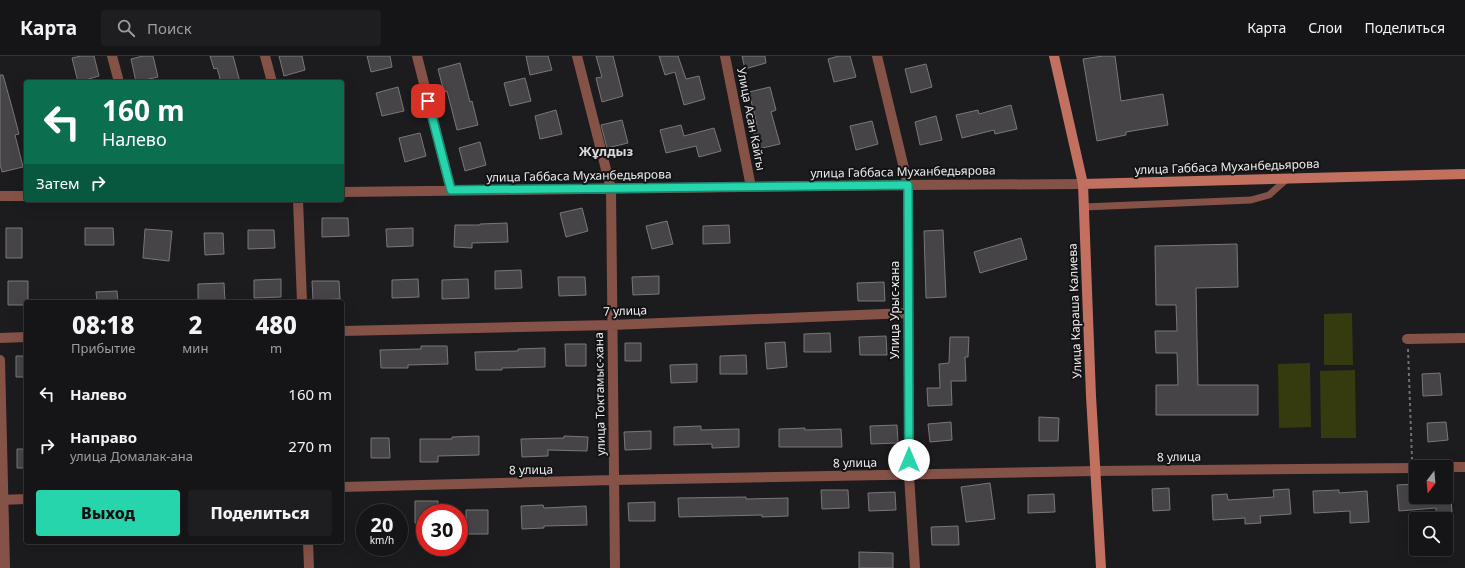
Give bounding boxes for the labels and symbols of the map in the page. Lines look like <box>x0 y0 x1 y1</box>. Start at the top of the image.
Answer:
street label: Улица Асан Кайгы <box>733 66 770 172</box>
pin <box>411 84 445 118</box>
district label: Жұлдыз <box>579 142 634 160</box>
street label: улица Габбаса Муханбедьярова <box>1134 155 1320 178</box>
street label: улица Габбаса Муханбедьярова <box>810 161 996 182</box>
street label: улица Габбаса Муханбедьярова <box>486 165 672 186</box>
street label: Улица Караша Калиева <box>1064 243 1085 379</box>
street label: Улица Урыс-хана <box>886 261 903 359</box>
street label: 7 улица <box>603 301 647 320</box>
street label: улица Токтамыс-хана <box>590 332 609 456</box>
position arrow <box>888 439 930 481</box>
street label: 8 улица <box>1157 448 1201 465</box>
street label: 8 улица <box>833 454 877 471</box>
north arrow <box>1409 460 1453 504</box>
street label: 8 улица <box>509 461 553 478</box>
speed limit sign: 30 <box>416 504 468 556</box>

